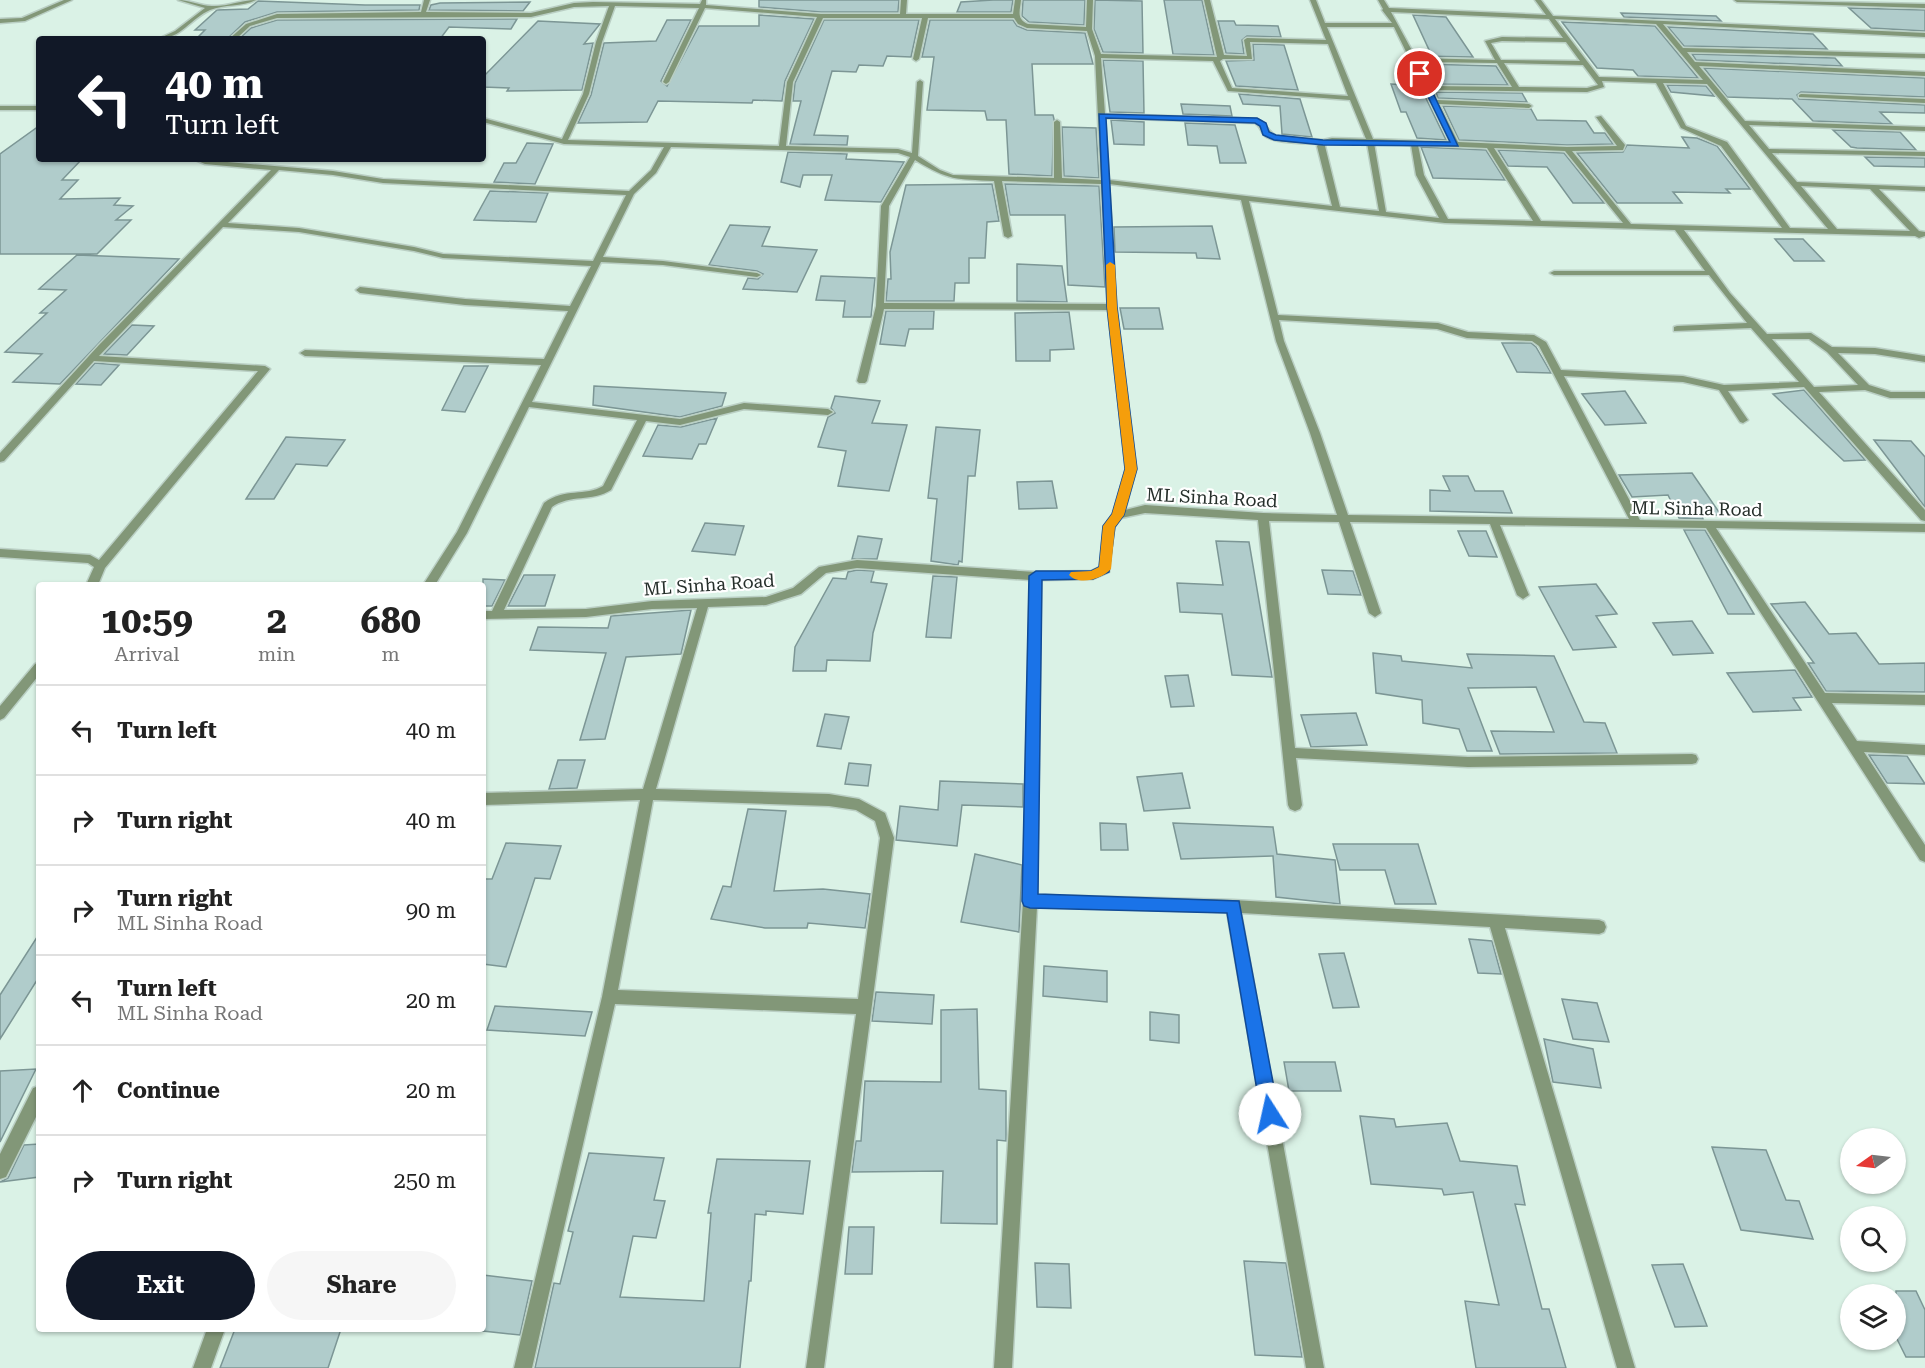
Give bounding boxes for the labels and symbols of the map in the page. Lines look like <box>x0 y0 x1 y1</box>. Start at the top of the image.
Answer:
pin <box>1394 48 1445 99</box>
street label: ML Sinha Road <box>1146 484 1279 511</box>
street label: ML Sinha Road <box>1631 497 1763 520</box>
street label: ML Sinha Road <box>643 569 776 600</box>
position arrow <box>1238 1082 1302 1146</box>
north arrow <box>1840 1128 1906 1194</box>

